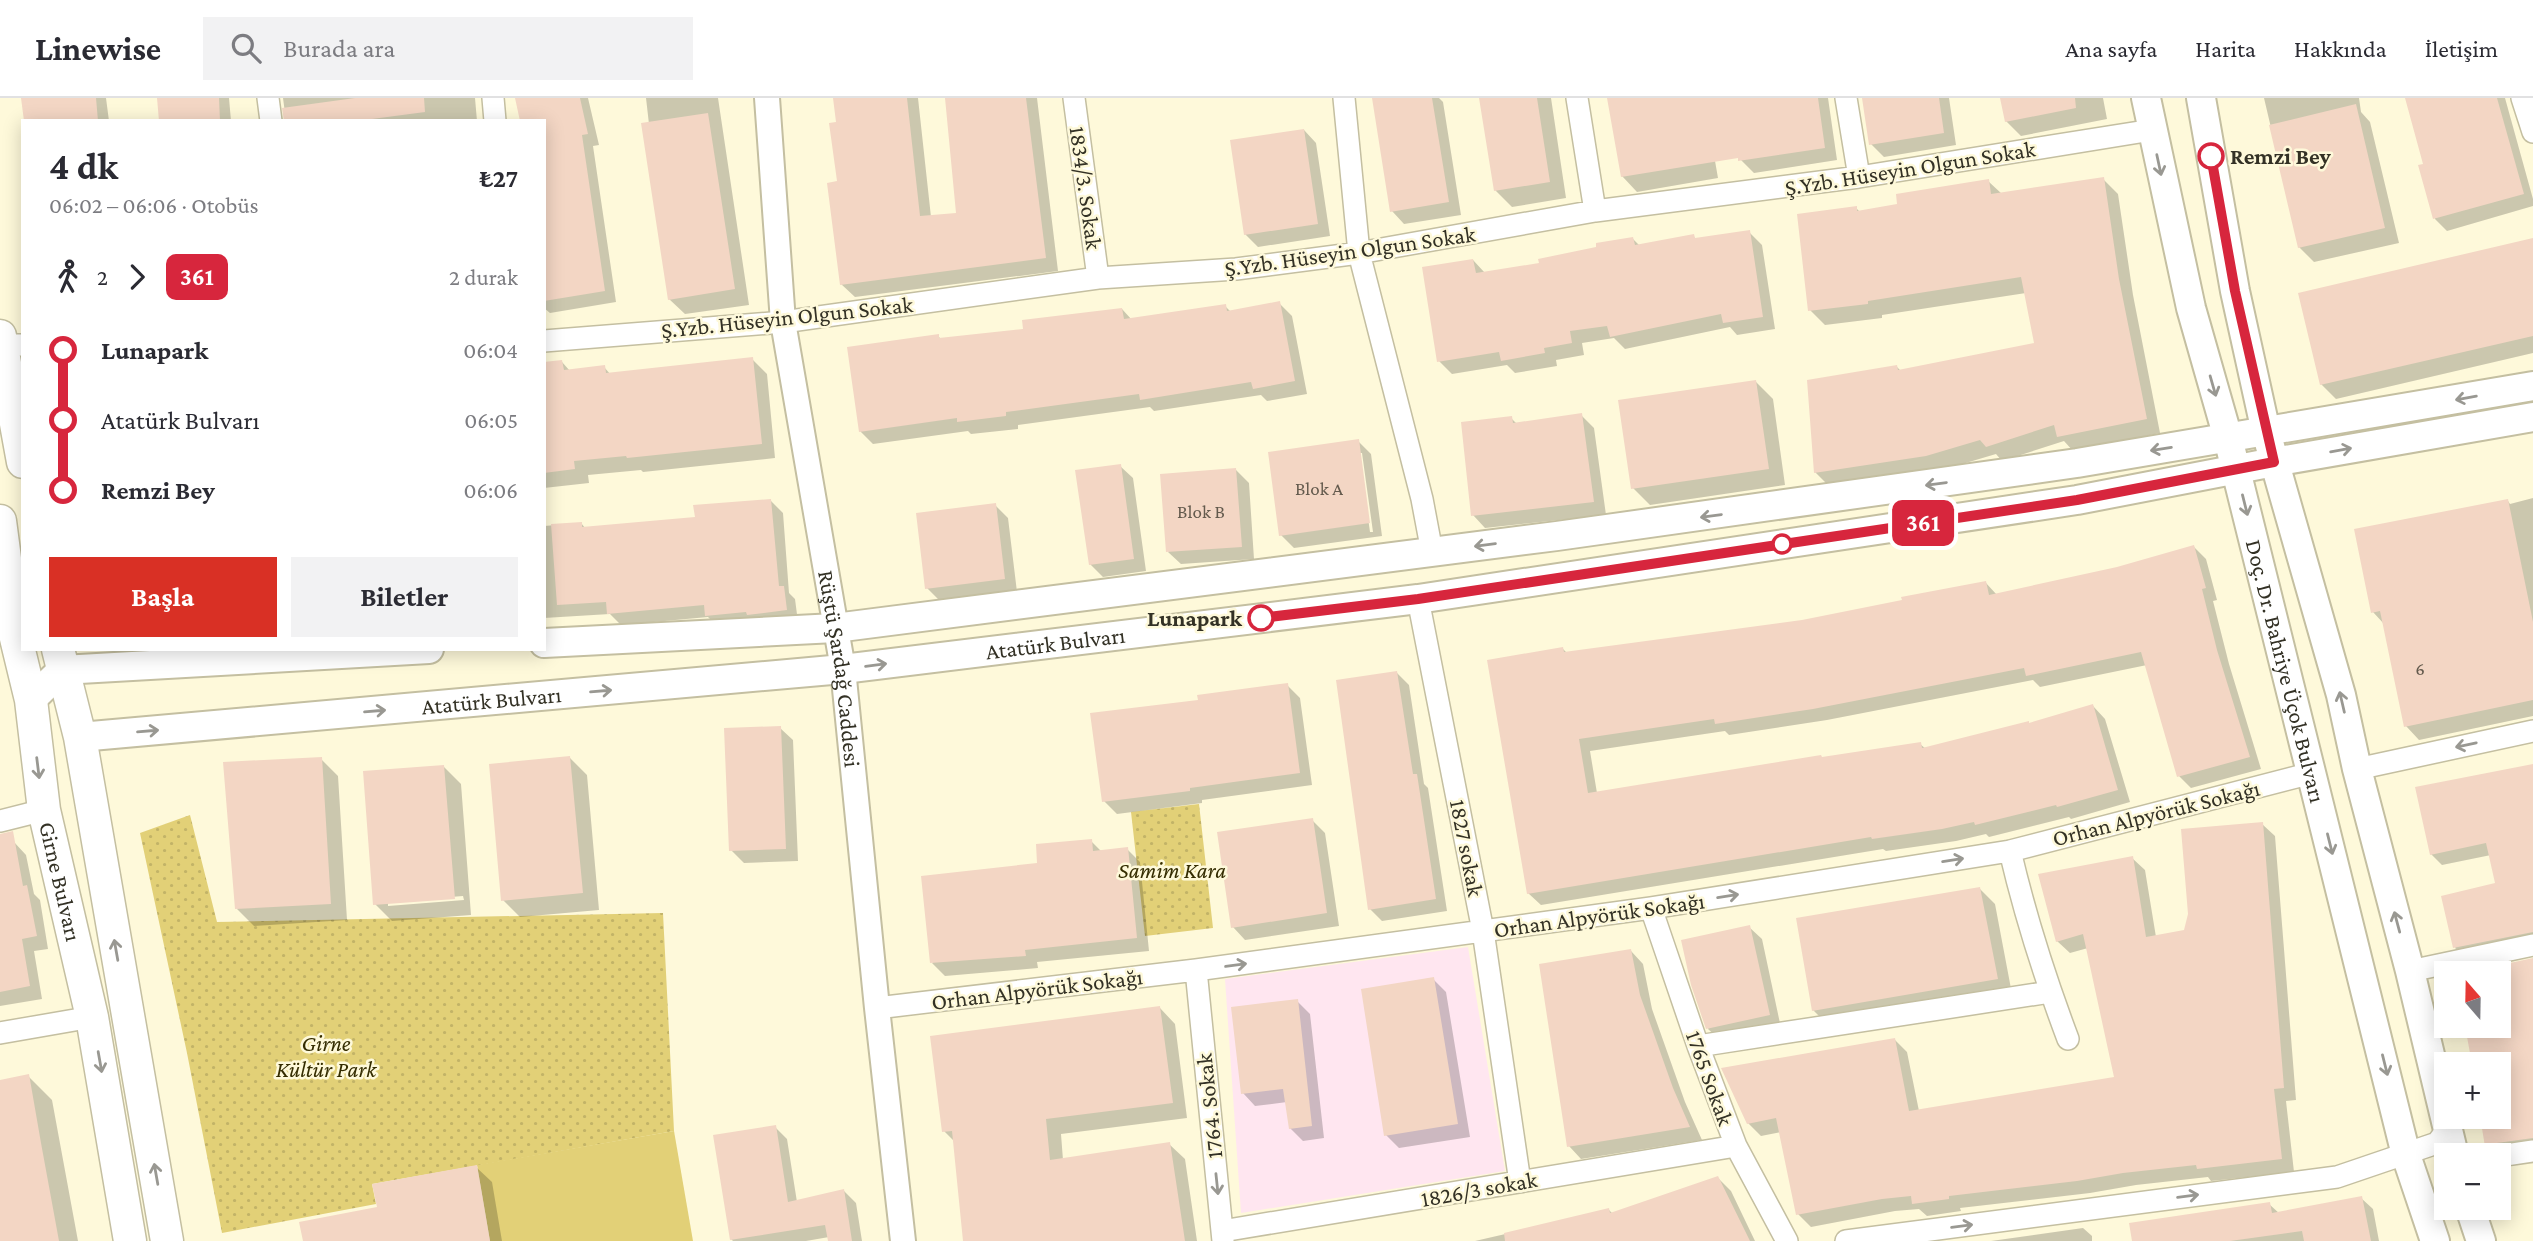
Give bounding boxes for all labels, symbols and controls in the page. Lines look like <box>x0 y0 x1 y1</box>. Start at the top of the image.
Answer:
search box <box>203 17 693 80</box>
icon: search <box>227 29 265 67</box>
text: Linewise <box>35 30 161 67</box>
text: Burada ara <box>283 34 395 63</box>
text: Ana sayfa <box>2065 35 2157 62</box>
text: Harita <box>2195 35 2256 62</box>
text: Hakkında <box>2294 35 2387 62</box>
text: İletişim <box>2425 35 2498 62</box>
street label: 1834/3. Sokak <box>1064 125 1108 251</box>
street label: Ş.Yzb. Hüseyin Olgun Sokak <box>1783 135 2037 201</box>
marker: Remzi Bey <box>2198 143 2224 169</box>
place label: Remzi Bey <box>2230 143 2331 169</box>
text: 4 dk <box>49 145 118 187</box>
one-way arrow <box>2153 153 2167 176</box>
text: ₺27 <box>480 164 518 193</box>
text: 06:02 – 06:06 · Otobüs <box>49 192 259 218</box>
street label: Ş.Yzb. Hüseyin Olgun Sokak <box>1223 221 1477 281</box>
icon: walk <box>49 258 87 296</box>
icon: forward <box>118 258 156 296</box>
text: 361 <box>180 263 214 290</box>
text: 2 <box>97 264 108 290</box>
text: 2 durak <box>449 264 518 290</box>
street label: Ş.Yzb. Hüseyin Olgun Sokak <box>660 291 914 343</box>
text: Lunapark <box>101 336 208 365</box>
text: 06:04 <box>463 337 518 363</box>
one-way arrow <box>2207 374 2220 397</box>
one-way arrow <box>2455 392 2478 405</box>
text: Atatürk Bulvarı <box>101 406 260 435</box>
text: 06:05 <box>464 407 518 433</box>
one-way arrow <box>2150 443 2173 456</box>
one-way arrow <box>2329 443 2352 456</box>
text: Remzi Bey <box>101 476 215 505</box>
text: 06:06 <box>463 477 518 503</box>
house number: Blok A <box>1295 478 1343 499</box>
one-way arrow <box>1925 478 1948 491</box>
one-way arrow <box>2239 493 2252 516</box>
line badge: 361 <box>1883 500 1963 546</box>
house number: Blok B <box>1177 501 1225 522</box>
one-way arrow <box>1700 509 1722 522</box>
text: 361 <box>1906 509 1940 536</box>
unlabelled marker <box>1772 534 1792 554</box>
street label: Doç. Dr. Bahriye Üçok Bulvarı <box>2241 537 2331 805</box>
one-way arrow <box>1474 539 1497 552</box>
button: Başla <box>49 557 277 637</box>
button: Biletler <box>291 557 518 637</box>
street label: Rüştü Şardağ Caddesi <box>813 568 866 768</box>
place label: Lunapark <box>1147 605 1243 631</box>
marker: Lunapark <box>1248 605 1274 631</box>
street label: Atatürk Bulvarı <box>984 622 1127 665</box>
house number: 6 <box>2415 658 2425 679</box>
one-way arrow <box>865 659 887 672</box>
street label: Atatürk Bulvarı <box>420 681 562 720</box>
one-way arrow <box>589 684 612 697</box>
one-way arrow <box>2335 691 2348 713</box>
one-way arrow <box>363 704 385 717</box>
one-way arrow <box>136 724 159 737</box>
one-way arrow <box>2455 739 2478 753</box>
one-way arrow <box>31 756 44 779</box>
street label: Orhan Alpyörük Sokağı <box>2050 775 2262 851</box>
street label: 1827 sokak <box>1445 797 1489 899</box>
street label: Girne Bulvarı <box>34 819 87 944</box>
one-way arrow <box>2324 832 2337 855</box>
one-way arrow <box>1941 853 1964 866</box>
park label: Samim Kara <box>1118 857 1226 883</box>
street label: Orhan Alpyörük Sokağı <box>1492 887 1706 943</box>
one-way arrow <box>1717 889 1739 902</box>
one-way arrow <box>2390 911 2403 933</box>
one-way arrow <box>109 939 122 962</box>
one-way arrow <box>1224 958 1247 971</box>
north arrow <box>2434 961 2511 1038</box>
map controls <box>2434 961 2511 1220</box>
street label: Orhan Alpyörük Sokağı <box>930 963 1144 1015</box>
street label: 1765 Sokak <box>1681 1027 1739 1129</box>
park label: Girne Kültür Park <box>276 1030 377 1082</box>
one-way arrow <box>94 1050 107 1073</box>
street label: 1764. Sokak <box>1191 1052 1227 1160</box>
button: + <box>2434 1052 2511 1129</box>
one-way arrow <box>2378 1053 2392 1076</box>
button: − <box>2434 1143 2511 1220</box>
one-way arrow <box>149 1163 162 1186</box>
street label: 1826/3 sokak <box>1419 1166 1539 1212</box>
one-way arrow <box>1211 1173 1224 1195</box>
one-way arrow <box>2176 1190 2198 1203</box>
one-way arrow <box>1950 1219 1973 1232</box>

